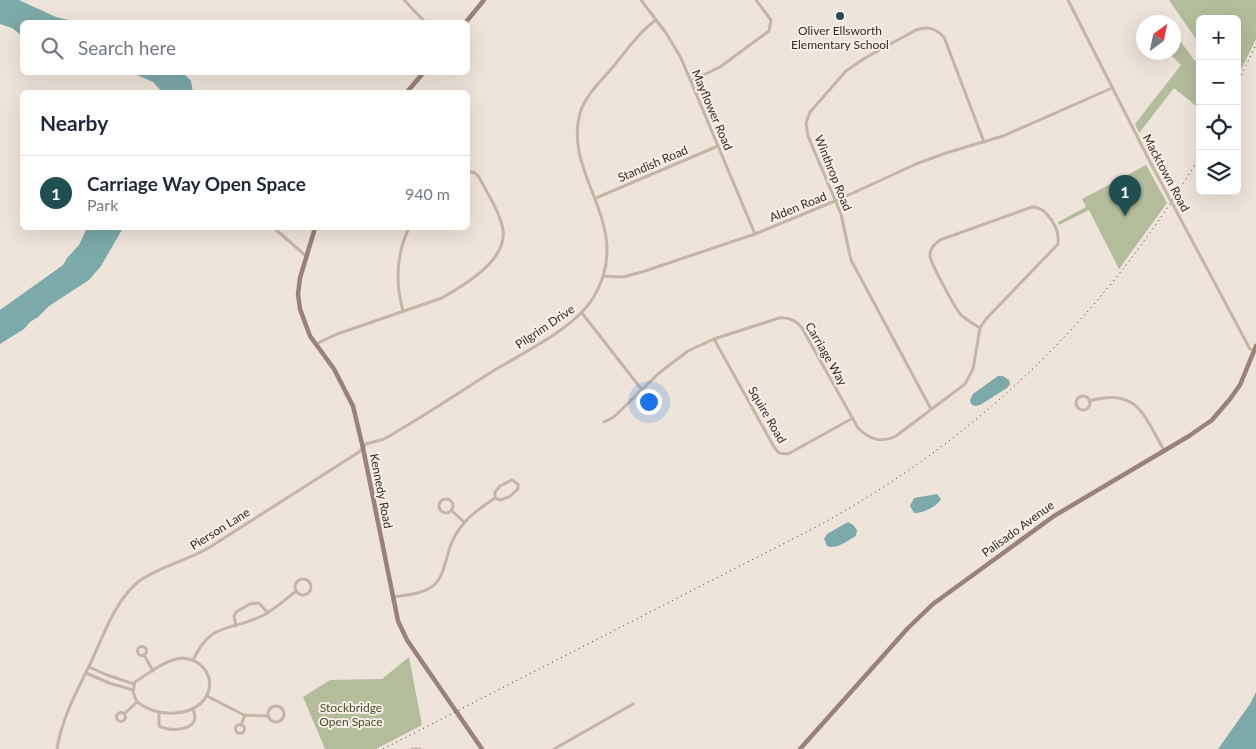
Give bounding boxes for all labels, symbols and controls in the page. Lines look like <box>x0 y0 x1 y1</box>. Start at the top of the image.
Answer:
marker: Oliver Ellsworth Elementary School <box>834 10 846 22</box>
north arrow <box>1136 15 1181 60</box>
map controls <box>1196 15 1241 195</box>
button: + <box>1196 15 1241 60</box>
search box <box>20 20 470 75</box>
place label: Oliver Ellsworth Elementary School <box>791 23 889 52</box>
icon: search <box>38 34 66 62</box>
text: Search here <box>78 36 176 59</box>
button: − <box>1196 60 1241 105</box>
street label: Mayflower Road <box>689 67 736 152</box>
button: locate <box>1196 105 1241 150</box>
text: Nearby <box>40 110 108 135</box>
street label: Macktown Road <box>1140 131 1193 214</box>
street label: Winthrop Road <box>811 133 855 213</box>
street label: Standish Road <box>616 142 690 185</box>
button: layers <box>1196 150 1241 195</box>
text: Carriage Way Open Space <box>87 172 306 195</box>
pin: 1 <box>1109 175 1141 216</box>
text: 1 <box>51 184 61 203</box>
text: 940 m <box>405 184 450 203</box>
street label: Alden Road <box>767 188 829 225</box>
text: Park <box>87 195 118 214</box>
street label: Pilgrim Drive <box>512 301 577 352</box>
street label: Carriage Way <box>802 319 851 389</box>
street label: Squire Road <box>745 384 790 446</box>
your location <box>636 389 662 415</box>
street label: Kennedy Road <box>367 452 396 530</box>
street label: Palisado Avenue <box>979 497 1057 560</box>
street label: Pierson Lane <box>187 504 252 553</box>
park label: Stockbridge Open Space <box>319 700 383 729</box>

